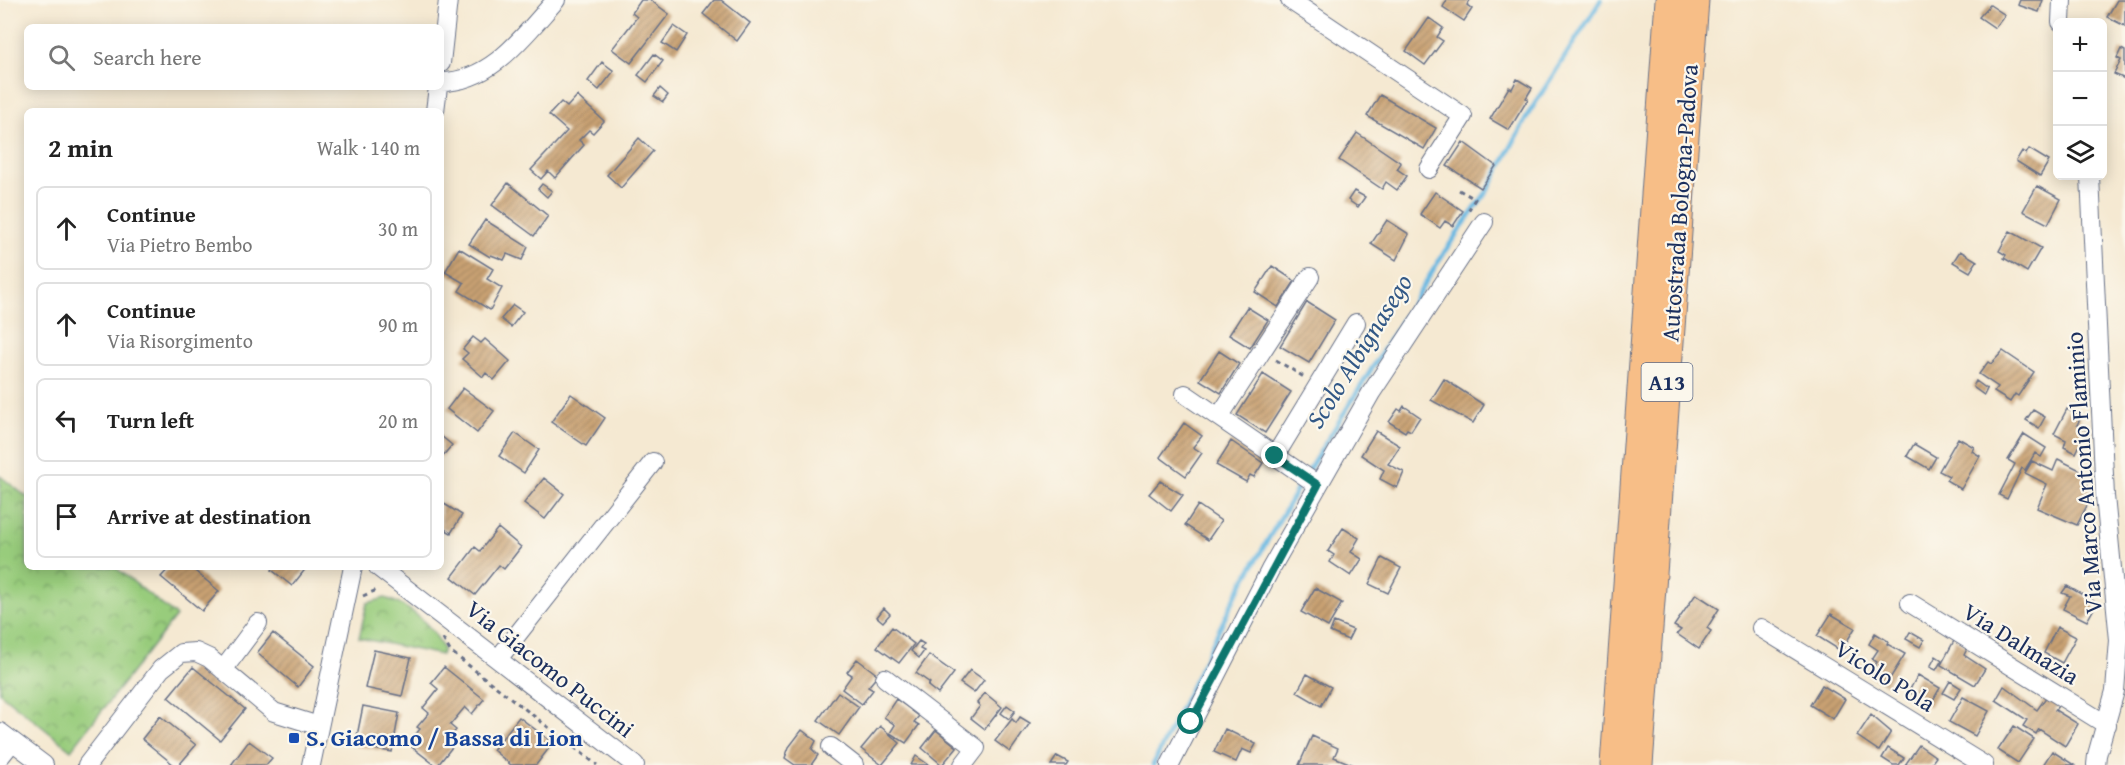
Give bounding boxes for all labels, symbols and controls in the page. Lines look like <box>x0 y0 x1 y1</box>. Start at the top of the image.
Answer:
map controls <box>2053 18 2107 180</box>
button: + <box>2053 18 2107 72</box>
search box <box>24 24 444 90</box>
icon: search <box>45 41 78 74</box>
text: Search here <box>93 41 202 73</box>
street label: Autostrada Bologna-Padova <box>1652 62 1707 343</box>
button: − <box>2053 72 2107 126</box>
button: layers <box>2053 126 2107 180</box>
text: 2 min <box>48 128 113 167</box>
text: Walk · 140 m <box>317 133 420 162</box>
text: Continue <box>107 198 196 230</box>
icon: ahead <box>50 212 83 245</box>
text: 30 m <box>378 214 418 243</box>
text: Via Pietro Bembo <box>107 230 253 259</box>
water label: Scolo Albignasego <box>1295 266 1422 436</box>
text: Continue <box>107 294 196 326</box>
icon: ahead <box>50 308 83 341</box>
text: 90 m <box>378 310 418 339</box>
text: Via Risorgimento <box>107 326 253 355</box>
street label: Via Marco Antonio Flaminio <box>2056 331 2111 615</box>
road number: A13 <box>1642 363 1692 401</box>
icon: left <box>50 404 83 437</box>
text: Turn left <box>107 404 194 436</box>
text: 20 m <box>378 406 418 435</box>
route end <box>1261 442 1287 468</box>
icon: arrive <box>50 500 83 533</box>
text: Arrive at destination <box>107 500 311 532</box>
street label: Via Giacomo Puccini <box>459 592 642 746</box>
street label: Via Dalmazia <box>1956 594 2087 694</box>
street label: Vicolo Pola <box>1828 631 1943 721</box>
route start <box>1177 708 1203 734</box>
place label: S. Giacomo / Bassa di Lion <box>306 720 583 755</box>
marker: S. Giacomo / Bassa di Lion <box>287 731 301 745</box>

